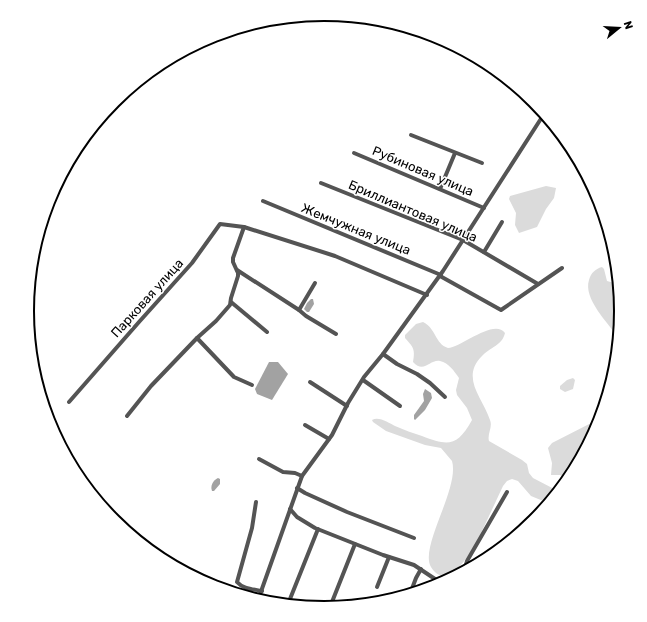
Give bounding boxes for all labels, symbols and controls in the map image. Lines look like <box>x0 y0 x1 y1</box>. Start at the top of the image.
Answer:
north arrow <box>599 8 639 48</box>
text: N <box>621 19 635 31</box>
street label: Рубиновая улица <box>370 143 476 199</box>
street label: Бриллиантовая улица <box>346 177 480 245</box>
street label: Жемчужная улица <box>299 200 413 258</box>
street label: Парковая улица <box>108 256 186 340</box>

